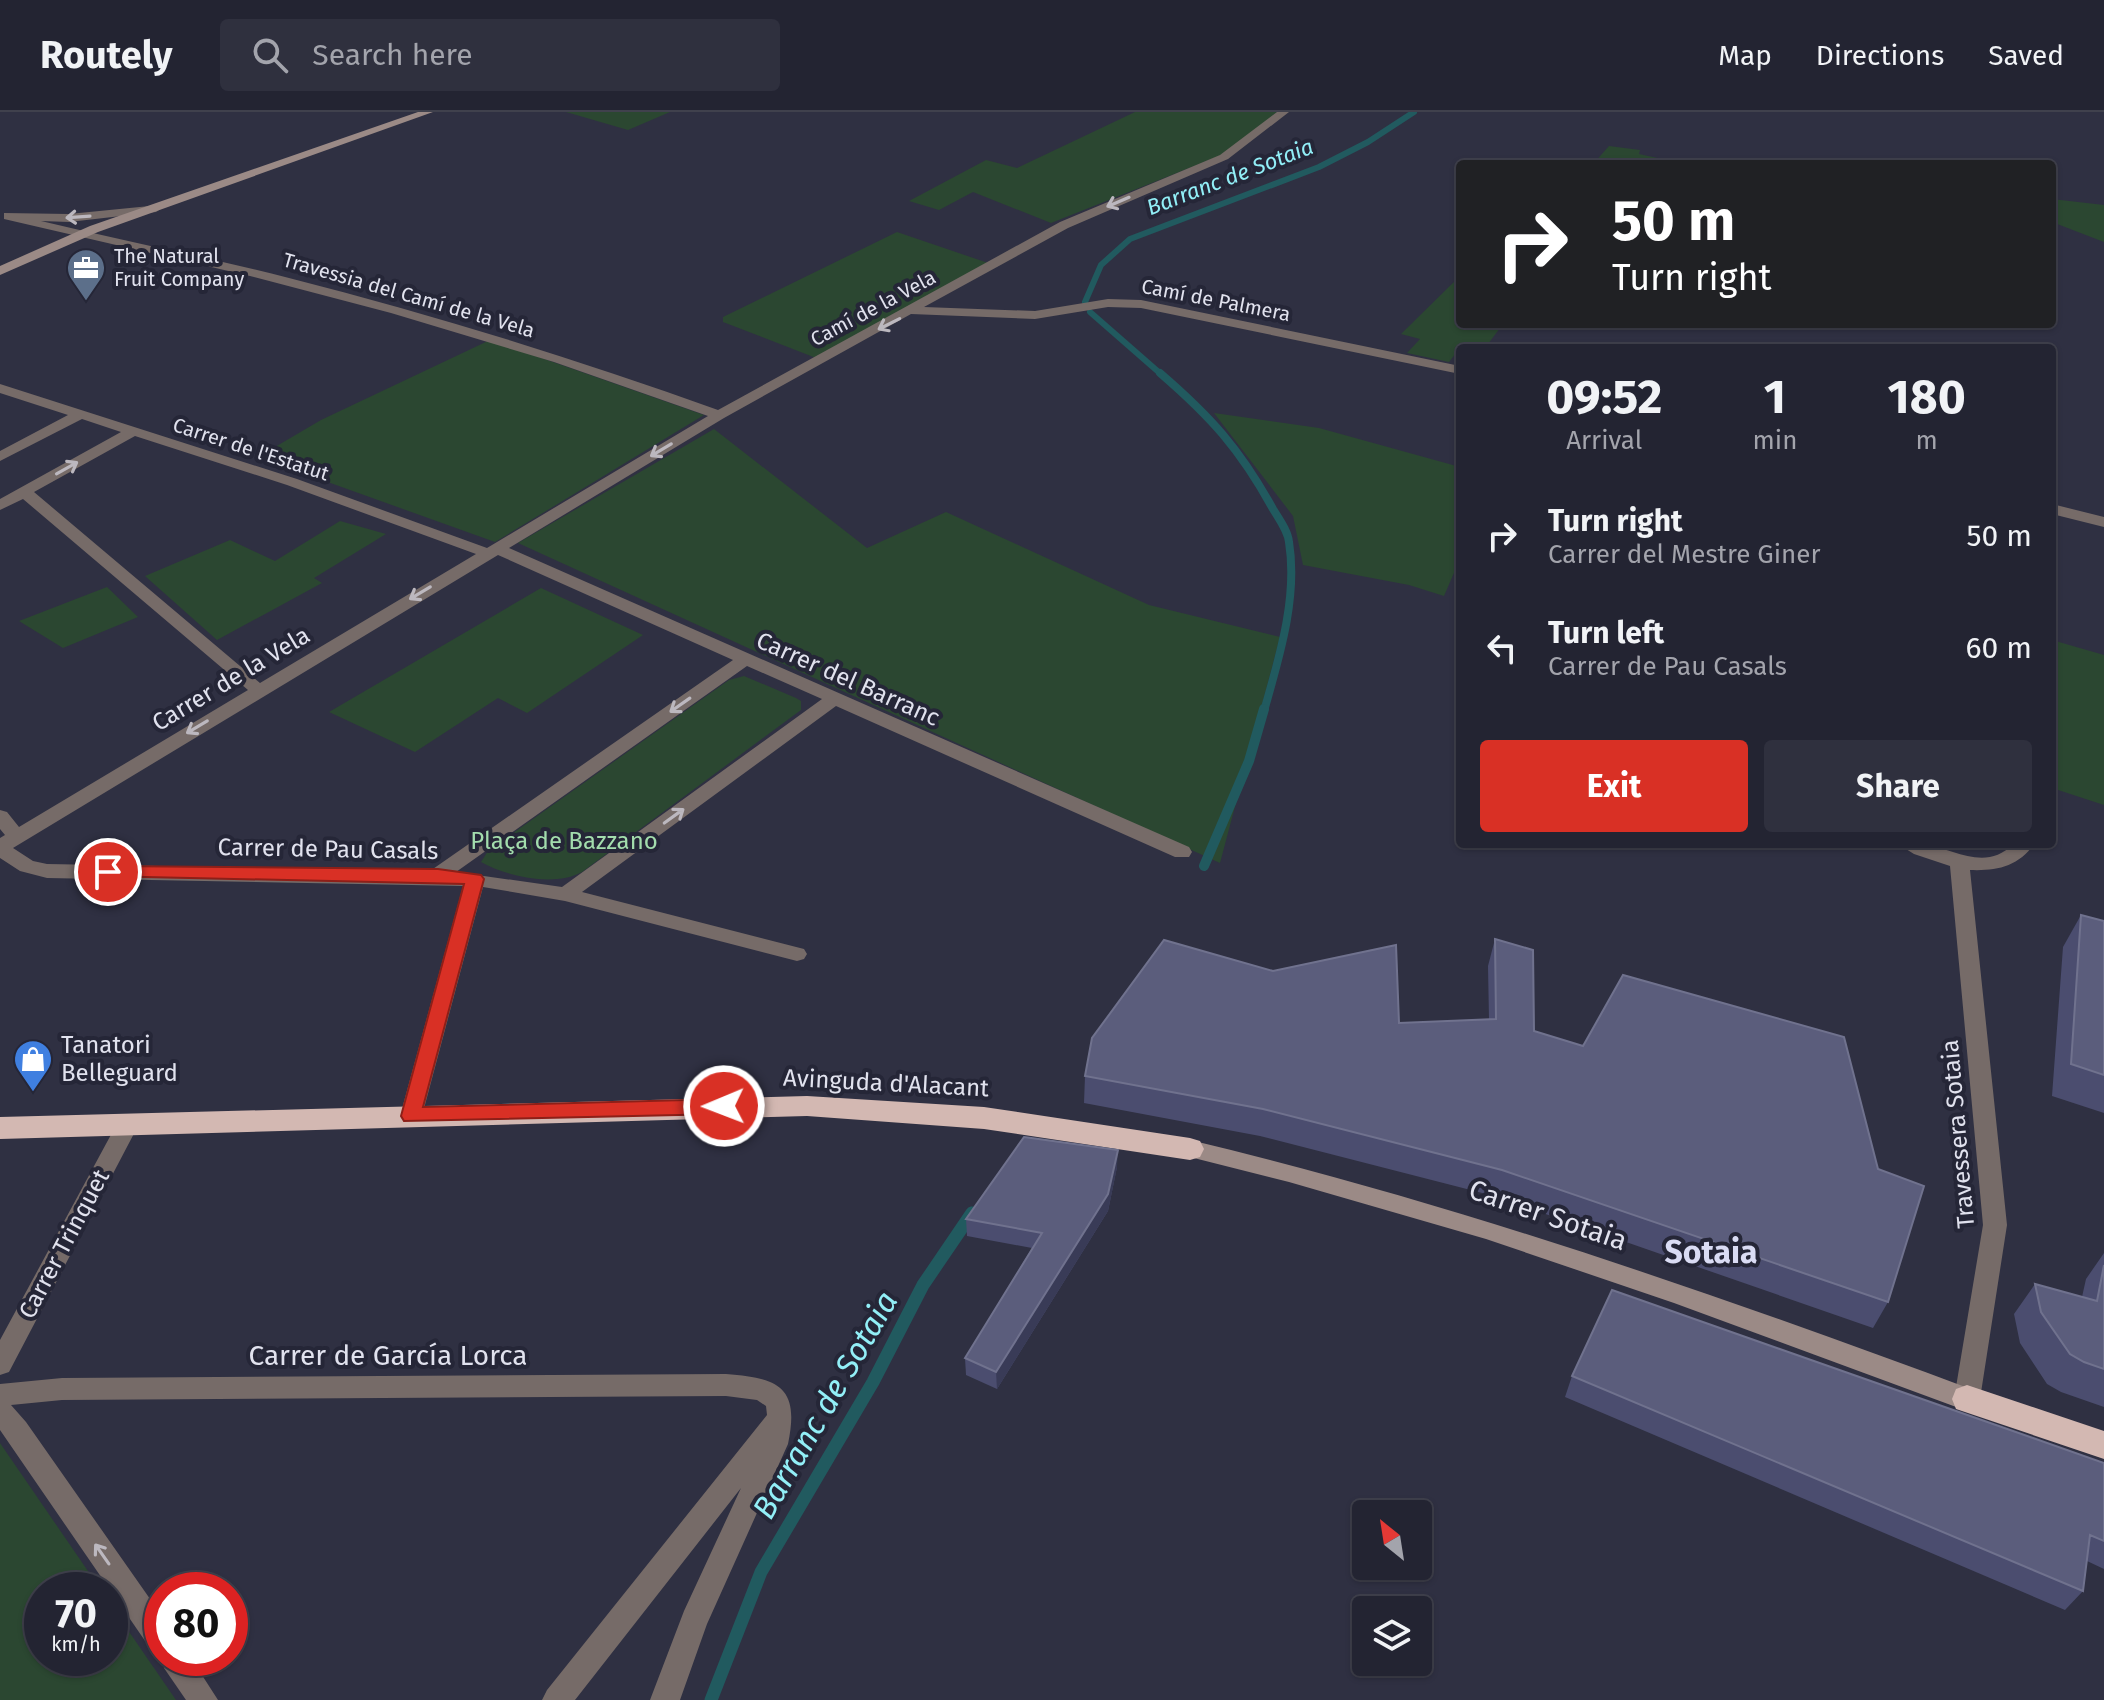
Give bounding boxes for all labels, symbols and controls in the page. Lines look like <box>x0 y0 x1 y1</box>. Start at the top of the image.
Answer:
search box <box>220 19 780 91</box>
text: Routely <box>40 32 172 78</box>
icon: search <box>248 33 292 77</box>
text: Search here <box>312 37 473 73</box>
text: Map <box>1718 39 1772 72</box>
text: Directions <box>1816 39 1944 72</box>
text: Saved <box>1988 39 2064 72</box>
water label: Barranc de Sotaia <box>1143 133 1317 221</box>
text: 50 m <box>1612 188 1735 255</box>
icon: right <box>1480 192 1584 296</box>
one-way arrow <box>1106 196 1131 211</box>
one-way arrow <box>66 209 92 224</box>
place label: The Natural Fruit Company <box>114 244 244 291</box>
office icon: The Natural Fruit Company <box>65 247 107 302</box>
street label: Travessia del Camí de la Vela <box>280 248 538 342</box>
text: Turn right <box>1612 256 1772 300</box>
street label: Camí de la Vela <box>806 265 940 351</box>
street label: Camí de Palmera <box>1140 274 1292 326</box>
one-way arrow <box>877 317 901 332</box>
text: 09:52 <box>1546 368 1662 426</box>
text: 1 <box>1764 368 1786 426</box>
text: 180 <box>1888 368 1966 426</box>
street label: Carrer de l'Estatut <box>170 412 333 486</box>
text: Arrival <box>1566 425 1642 456</box>
text: min <box>1753 425 1797 456</box>
text: m <box>1916 425 1938 456</box>
one-way arrow <box>650 442 673 458</box>
one-way arrow <box>54 460 78 475</box>
text: Turn right <box>1548 503 1683 539</box>
icon: right <box>1480 514 1524 558</box>
text: 50 m <box>1967 518 2032 554</box>
text: Carrer del Mestre Giner <box>1548 539 1820 570</box>
one-way arrow <box>409 585 432 601</box>
text: Turn left <box>1548 615 1664 651</box>
street label: Carrer de la Vela <box>147 621 315 737</box>
street label: Carrer del Barranc <box>752 626 944 732</box>
icon: left <box>1480 626 1524 670</box>
text: 60 m <box>1966 630 2032 666</box>
text: Carrer de Pau Casals <box>1548 651 1787 682</box>
one-way arrow <box>669 697 691 713</box>
one-way arrow <box>186 719 209 735</box>
button: Exit <box>1480 740 1748 832</box>
button: Share <box>1764 740 2032 832</box>
one-way arrow <box>662 807 684 824</box>
park label: Plaça de Bazzano <box>470 827 658 855</box>
street label: Carrer de Pau Casals <box>217 833 439 865</box>
pin <box>74 838 142 906</box>
icon: arrive <box>86 850 130 894</box>
place label: Tanatori Belleguard <box>61 1031 178 1087</box>
shop icon: Tanatori Belleguard <box>12 1038 54 1093</box>
street label: Travessera Sotaia <box>1936 1039 1980 1229</box>
position arrow <box>682 1064 766 1148</box>
street label: Avinguda d'Alacant <box>782 1064 990 1102</box>
street label: Carrer Trinquet <box>13 1164 115 1323</box>
street label: Carrer Sotaia <box>1465 1173 1631 1257</box>
district label: Sotaia <box>1664 1233 1758 1271</box>
water label: Barranc de Sotaia <box>744 1284 906 1526</box>
street label: Carrer de García Lorca <box>248 1339 528 1372</box>
north arrow <box>1352 1500 1432 1580</box>
map controls <box>1352 1500 1432 1676</box>
one-way arrow <box>94 1543 110 1565</box>
speed limit sign: 80 <box>144 1572 248 1676</box>
text: 70 <box>55 1590 97 1638</box>
button: layers <box>1352 1596 1432 1676</box>
text: km/h <box>51 1632 101 1656</box>

